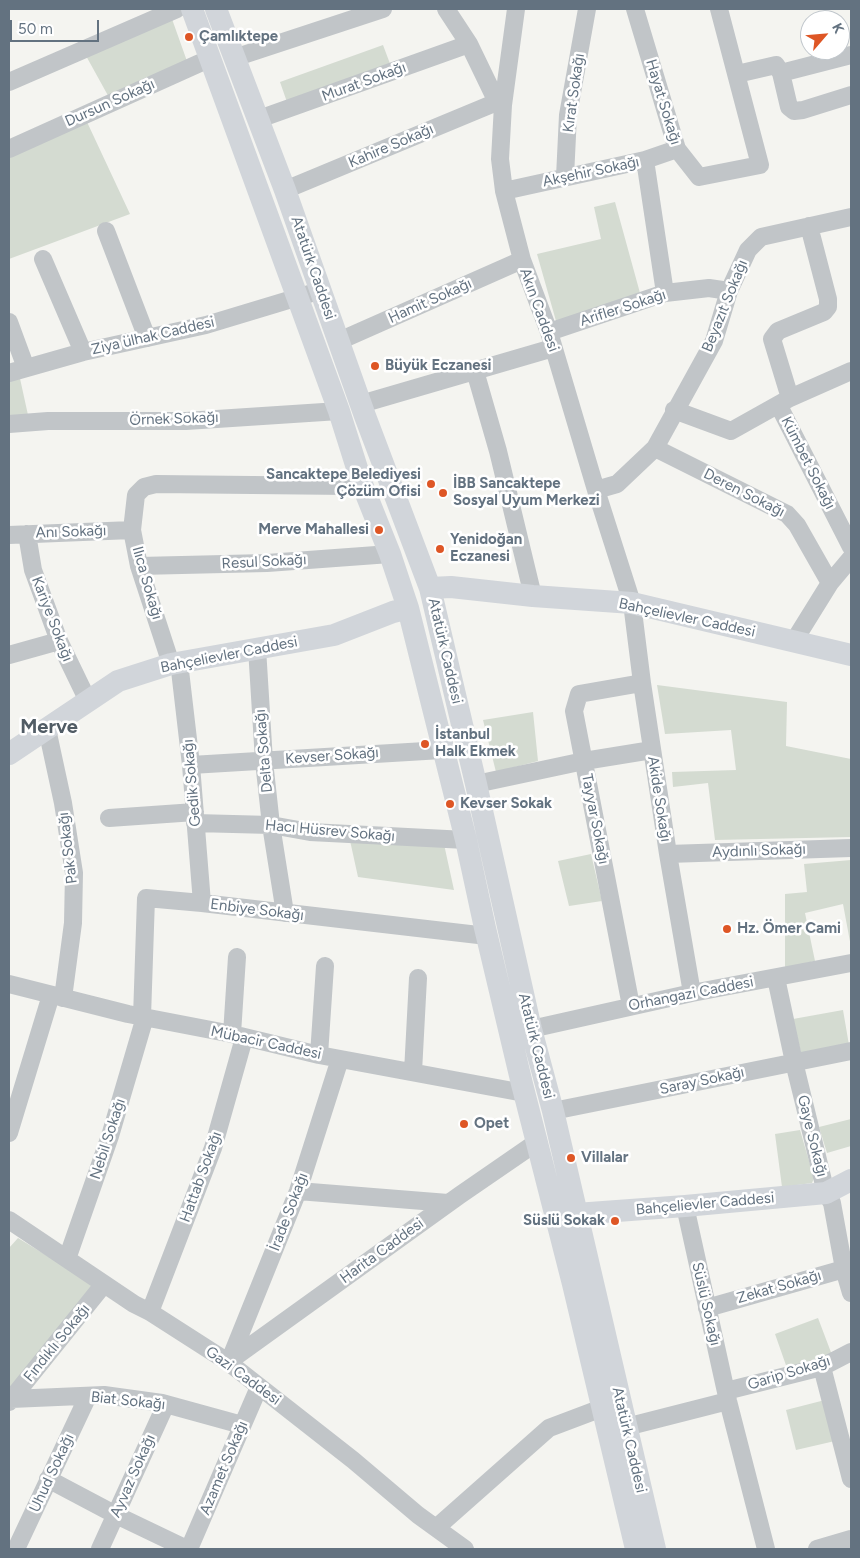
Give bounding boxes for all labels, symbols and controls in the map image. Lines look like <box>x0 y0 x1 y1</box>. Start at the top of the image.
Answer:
scale bar <box>12 10 101 42</box>
north arrow <box>800 10 850 60</box>
text: 50 m <box>18 20 53 38</box>
text: K <box>828 20 848 36</box>
place label: Çamlıktepe <box>199 28 278 46</box>
marker: Çamlıktepe <box>183 31 195 43</box>
street label: Kırat Sokağı <box>560 52 588 134</box>
street label: Hayat Sokağı <box>641 57 685 147</box>
street label: Murat Sokağı <box>320 58 408 106</box>
street label: Dursun Sokağı <box>62 75 158 131</box>
street label: Kahire Sokağı <box>346 120 436 172</box>
street label: Akşehir Sokağı <box>541 153 641 191</box>
street label: Atatürk Caddesi <box>287 214 339 322</box>
street label: Beyazıt Sokağı <box>698 257 752 355</box>
street label: Akın Caddesi <box>516 266 562 354</box>
street label: Hamit Sokağı <box>385 275 475 327</box>
street label: Arifler Sokağı <box>578 286 668 330</box>
street label: Ziya ülhak Caddesi <box>90 313 216 359</box>
place label: Büyük Eczanesi <box>385 357 491 375</box>
marker: Büyük Eczanesi <box>369 360 381 372</box>
street label: Örnek Sokağı <box>129 408 219 430</box>
street label: Kümbet Sokağı <box>777 414 839 512</box>
street label: Deren Sokağı <box>700 465 788 521</box>
place label: Sancaktepe Belediyesi Çözüm Ofisi <box>266 466 421 501</box>
place label: İBB Sancaktepe Sosyal Uyum Merkezi <box>453 475 600 510</box>
marker: Sancaktepe Belediyesi Çözüm Ofisi <box>425 478 437 490</box>
marker: İBB Sancaktepe Sosyal Uyum Merkezi <box>437 487 449 499</box>
place label: Merve Mahallesi <box>258 521 369 539</box>
street label: Anı Sokağı <box>35 522 107 542</box>
marker: Merve Mahallesi <box>373 524 385 536</box>
place label: Yenidoğan Eczanesi <box>450 531 522 566</box>
marker: Yenidoğan Eczanesi <box>434 543 446 555</box>
street label: Ilıca Sokağı <box>128 544 166 622</box>
street label: Resul Sokağı <box>221 551 307 573</box>
street label: Kariye Sokağı <box>28 574 76 664</box>
street label: Bahçelievler Caddesi <box>617 595 757 641</box>
street label: Atatürk Caddesi <box>424 596 466 706</box>
street label: Bahçelievler Caddesi <box>159 633 299 677</box>
street label: Delta Sokağı <box>251 708 277 794</box>
district label: Merve <box>20 715 78 739</box>
place label: İstanbul Halk Ekmek <box>435 726 516 761</box>
street label: Gedik Sokağı <box>179 738 205 828</box>
marker: İstanbul Halk Ekmek <box>419 738 431 750</box>
street label: Kevser Sokağı <box>285 744 379 768</box>
street label: Akide Sokağı <box>643 755 675 843</box>
street label: Tayyar Sokağı <box>577 772 613 866</box>
place label: Kevser Sokak <box>460 795 552 813</box>
marker: Kevser Sokak <box>444 798 456 810</box>
street label: Pak Sokağı <box>55 811 81 885</box>
street label: Hacı Hüsrev Sokağı <box>264 816 396 846</box>
street label: Aydınlı Sokağı <box>712 840 806 862</box>
street label: Enbiye Sokağı <box>209 895 305 925</box>
place label: Hz. Ömer Cami <box>737 920 841 938</box>
marker: Hz. Ömer Cami <box>721 923 733 935</box>
street label: Orhangazi Caddesi <box>627 973 755 1015</box>
street label: Atatürk Caddesi <box>514 991 558 1101</box>
street label: Mübacir Caddesi <box>209 1022 323 1064</box>
street label: Saray Sokağı <box>658 1063 746 1099</box>
street label: Gaye Sokağı <box>793 1093 831 1179</box>
street label: Nebil Sokağı <box>86 1096 130 1182</box>
place label: Opet <box>474 1115 509 1133</box>
marker: Opet <box>458 1118 470 1130</box>
street label: Hattab Sokağı <box>176 1129 226 1225</box>
place label: Villalar <box>581 1149 629 1167</box>
marker: Villalar <box>565 1152 577 1164</box>
street label: İrade Sokağı <box>266 1170 312 1254</box>
street label: Bahçelievler Caddesi <box>635 1189 775 1219</box>
place label: Süslü Sokak <box>523 1212 605 1230</box>
street label: Harita Caddesi <box>337 1215 427 1287</box>
marker: Süslü Sokak <box>609 1215 621 1227</box>
street label: Süslü Sokağı <box>688 1261 724 1347</box>
street label: Zekat Sokağı <box>735 1266 823 1308</box>
street label: Fındıklı Sokağı <box>20 1300 94 1386</box>
street label: Gazi Caddesi <box>202 1343 284 1409</box>
street label: Garip Sokağı <box>746 1352 832 1394</box>
street label: Atatürk Caddesi <box>608 1385 650 1495</box>
street label: Biat Sokağı <box>90 1388 166 1414</box>
street label: Azamet Sokağı <box>196 1418 252 1518</box>
street label: Uhud Sokağı <box>26 1431 78 1515</box>
street label: Ayvaz Sokağı <box>107 1432 159 1520</box>

